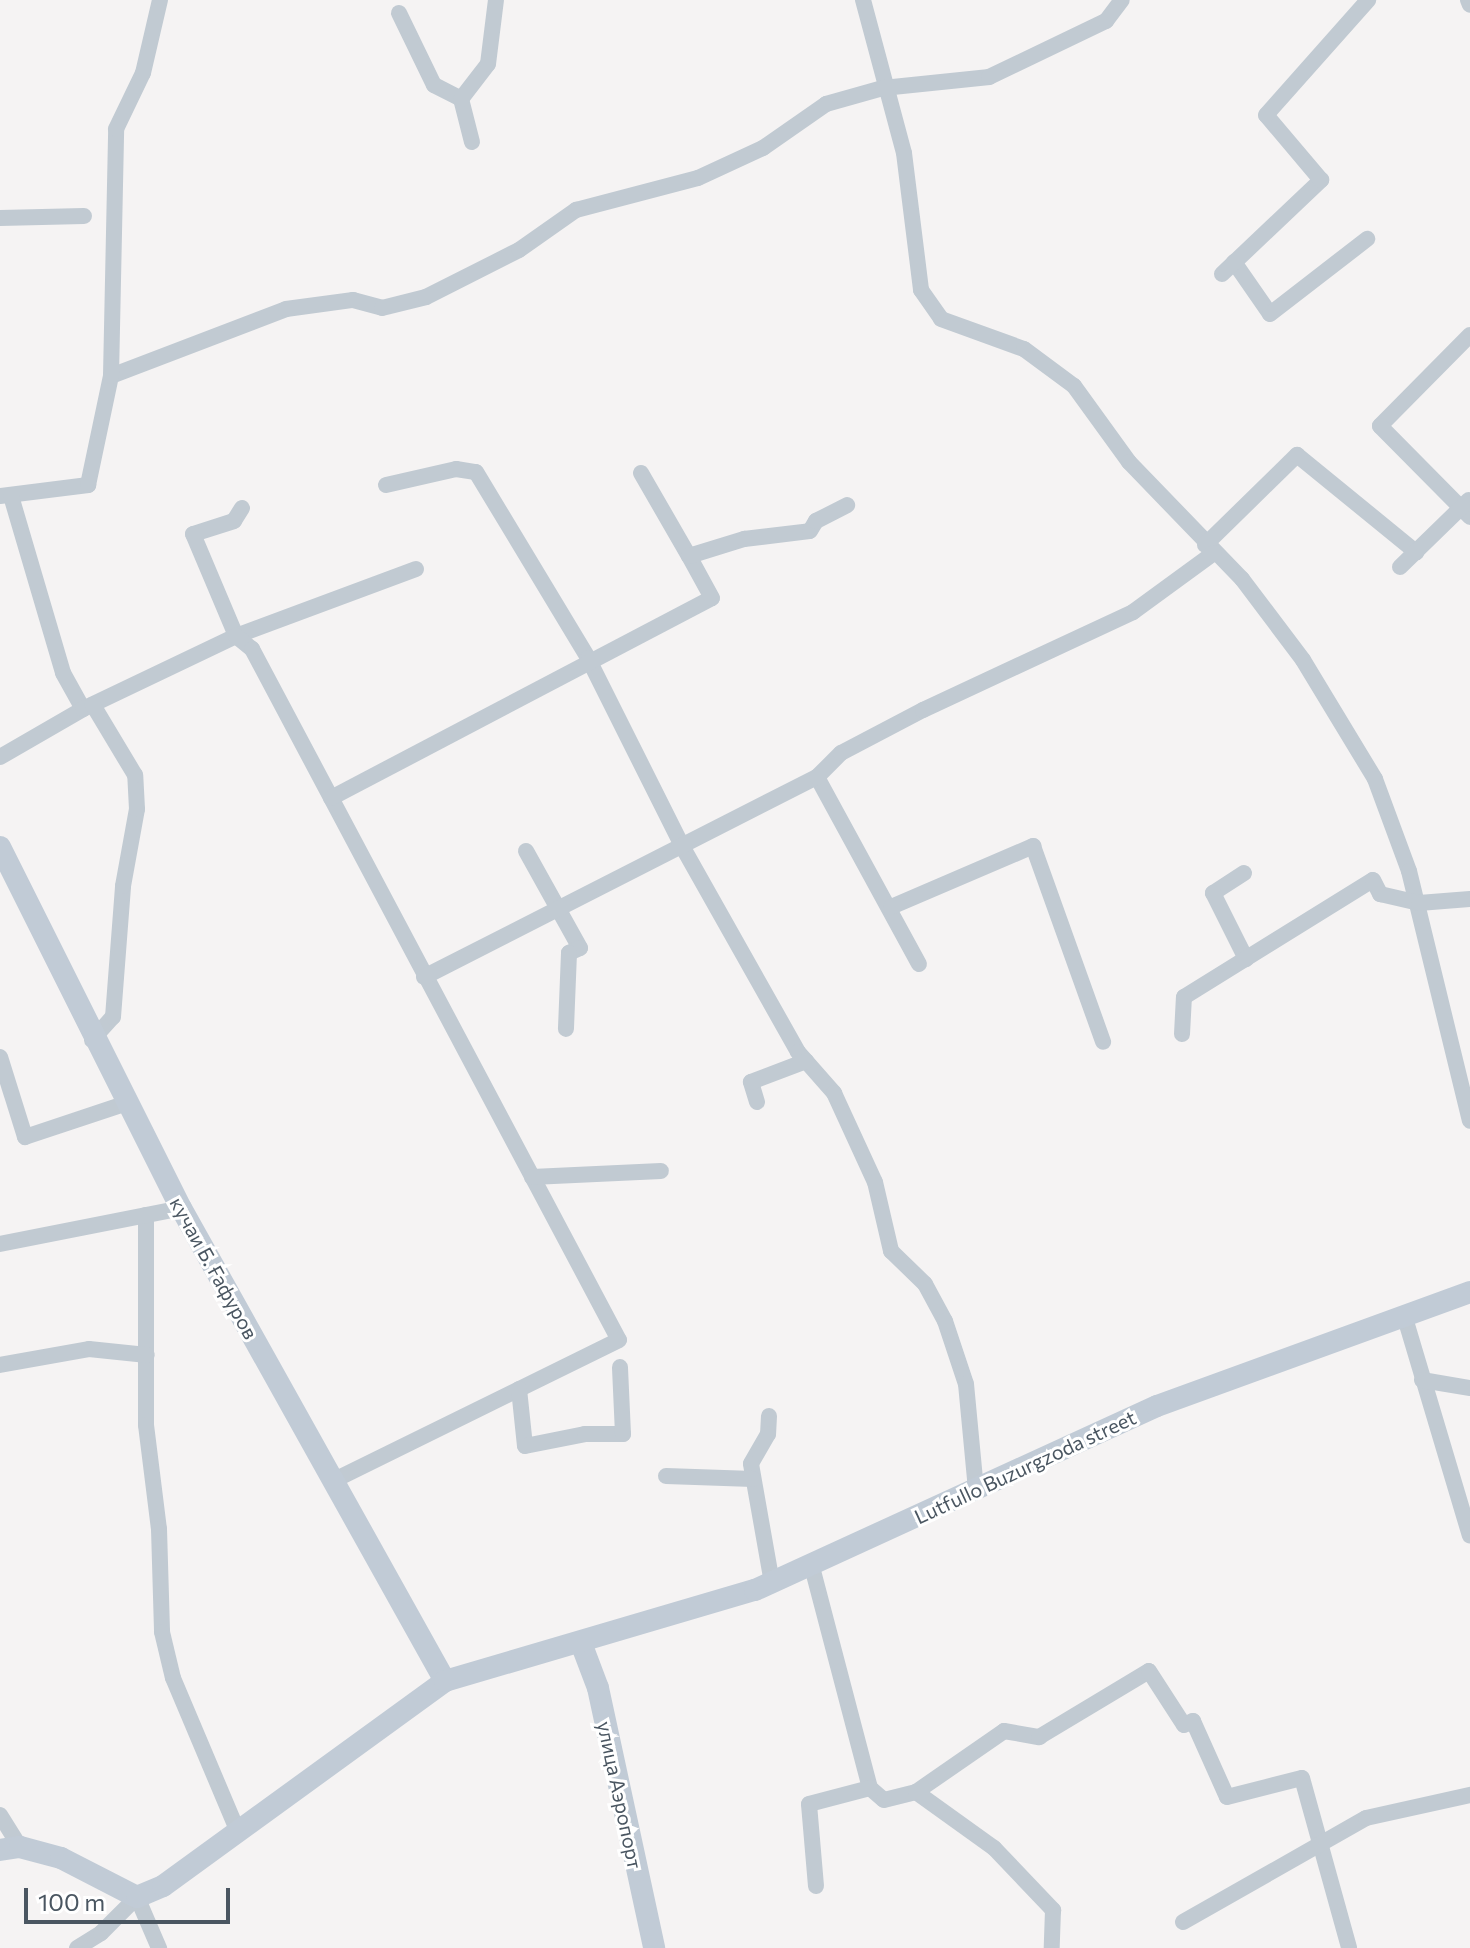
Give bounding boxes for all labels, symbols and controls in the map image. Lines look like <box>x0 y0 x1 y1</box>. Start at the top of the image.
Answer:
street label: кучаи Б. Ғафуров <box>165 1193 263 1343</box>
street label: Lutfullo Buzurgzoda street <box>910 1405 1140 1529</box>
street label: улица Аэропорт <box>593 1719 647 1871</box>
scale bar <box>28 1872 234 1922</box>
text: 100 m <box>38 1887 105 1916</box>

